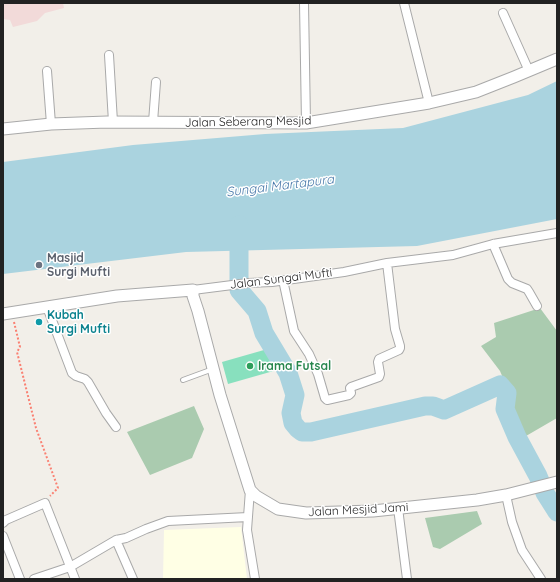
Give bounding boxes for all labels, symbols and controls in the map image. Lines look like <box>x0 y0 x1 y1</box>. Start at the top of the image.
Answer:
street label: Jalan Seberang Mesjid <box>184 114 312 130</box>
water label: Sungai Martapura <box>225 172 335 200</box>
place label: Masjid Surgi Mufti <box>47 251 110 279</box>
marker: Masjid Surgi Mufti <box>34 260 44 270</box>
street label: Jalan Sungai Mufti <box>229 266 333 292</box>
place label: Kubah Surgi Mufti <box>47 308 110 336</box>
marker: Kubah Surgi Mufti <box>34 317 44 327</box>
place label: Irama Futsal <box>258 359 331 373</box>
marker: Irama Futsal <box>245 361 255 371</box>
street label: Jalan Mesjid Jami <box>307 500 409 520</box>

